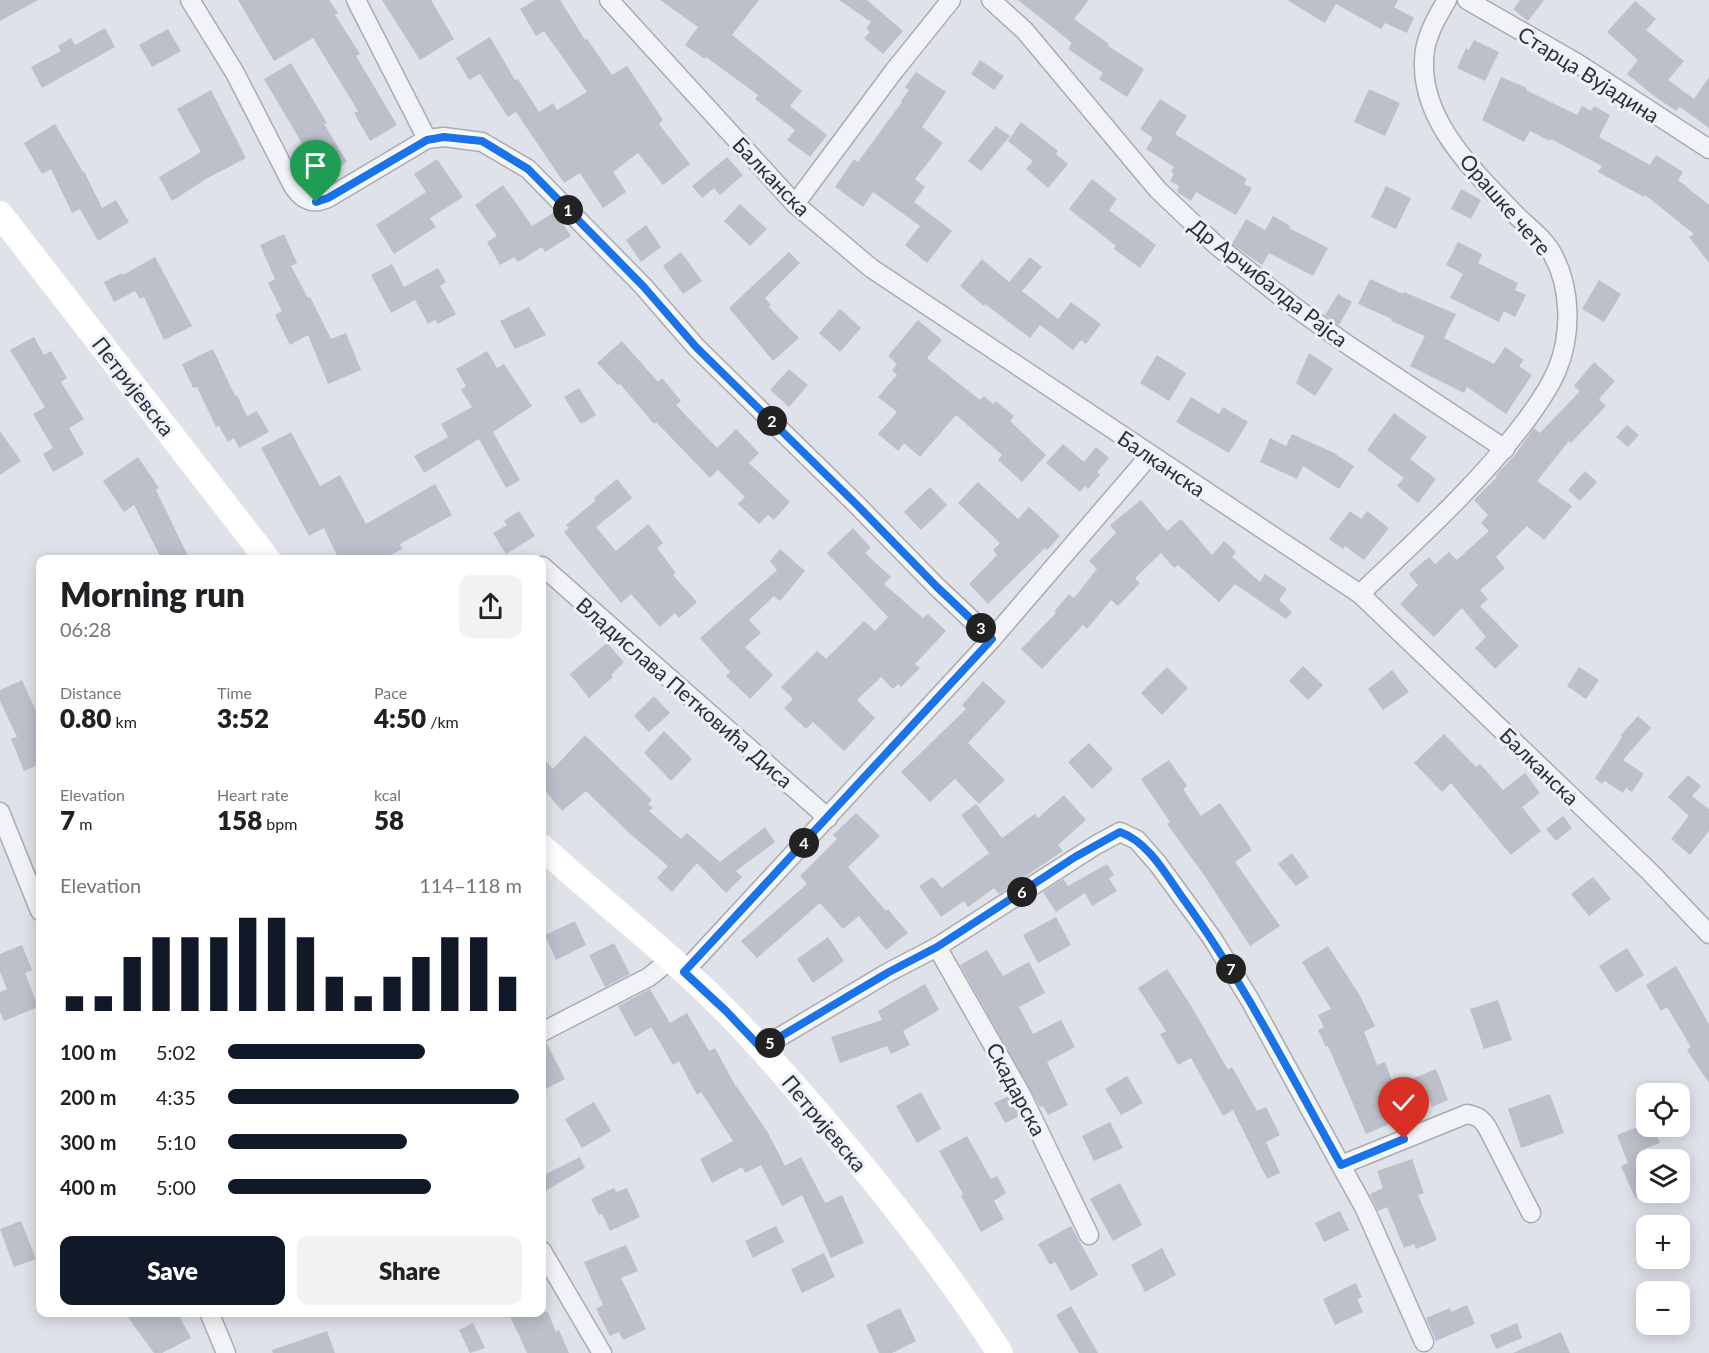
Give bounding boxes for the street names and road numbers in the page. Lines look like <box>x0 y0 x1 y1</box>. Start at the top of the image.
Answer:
street label: Старца Вујадина <box>1514 21 1664 127</box>
street label: Балканска <box>728 131 816 221</box>
street label: Орашке чете <box>1455 148 1557 260</box>
street label: Др Арчибалда Рајса <box>1185 212 1353 352</box>
street label: Петријевска <box>88 332 180 440</box>
street label: Балканска <box>1113 425 1211 501</box>
street label: Владислава Петковића Диса <box>572 591 798 793</box>
street label: Балканска <box>1495 722 1585 810</box>
street label: Скадарска <box>982 1038 1052 1140</box>
street label: Петријевска <box>777 1070 873 1176</box>

